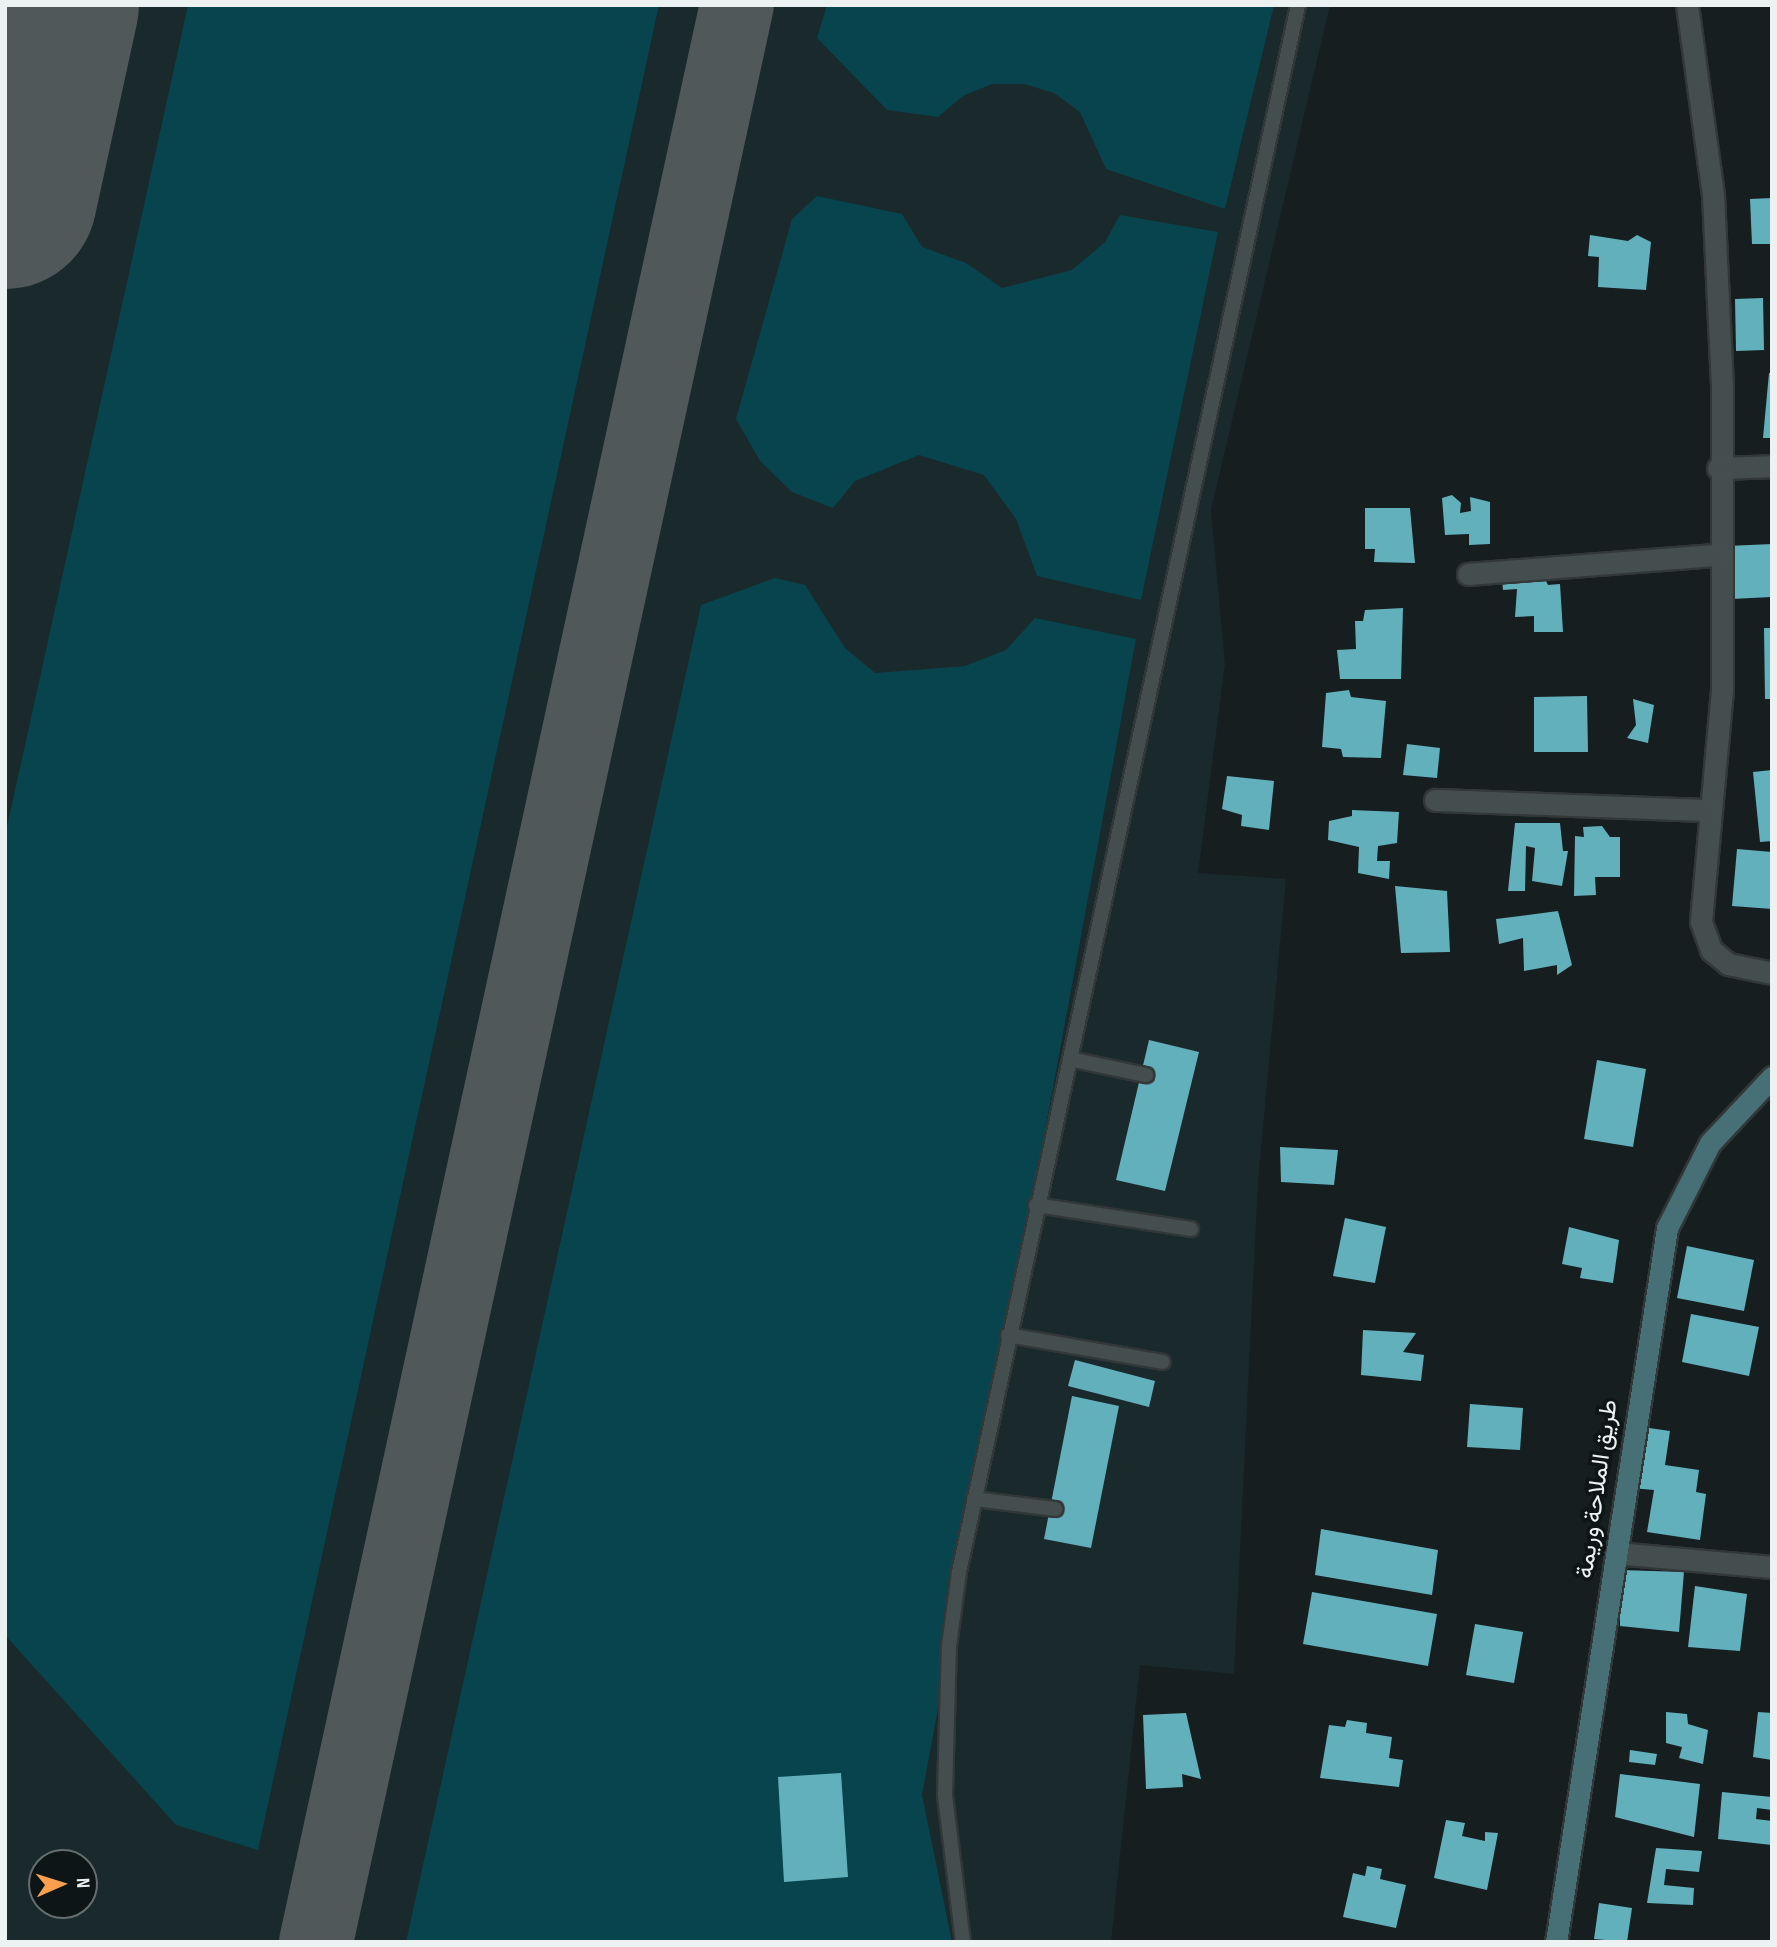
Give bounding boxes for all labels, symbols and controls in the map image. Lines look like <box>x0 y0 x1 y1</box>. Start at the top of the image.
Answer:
street label: طريق الملاحة وريمة <box>1570 1398 1624 1580</box>
north arrow <box>28 1849 98 1919</box>
text: N <box>71 1877 94 1889</box>

